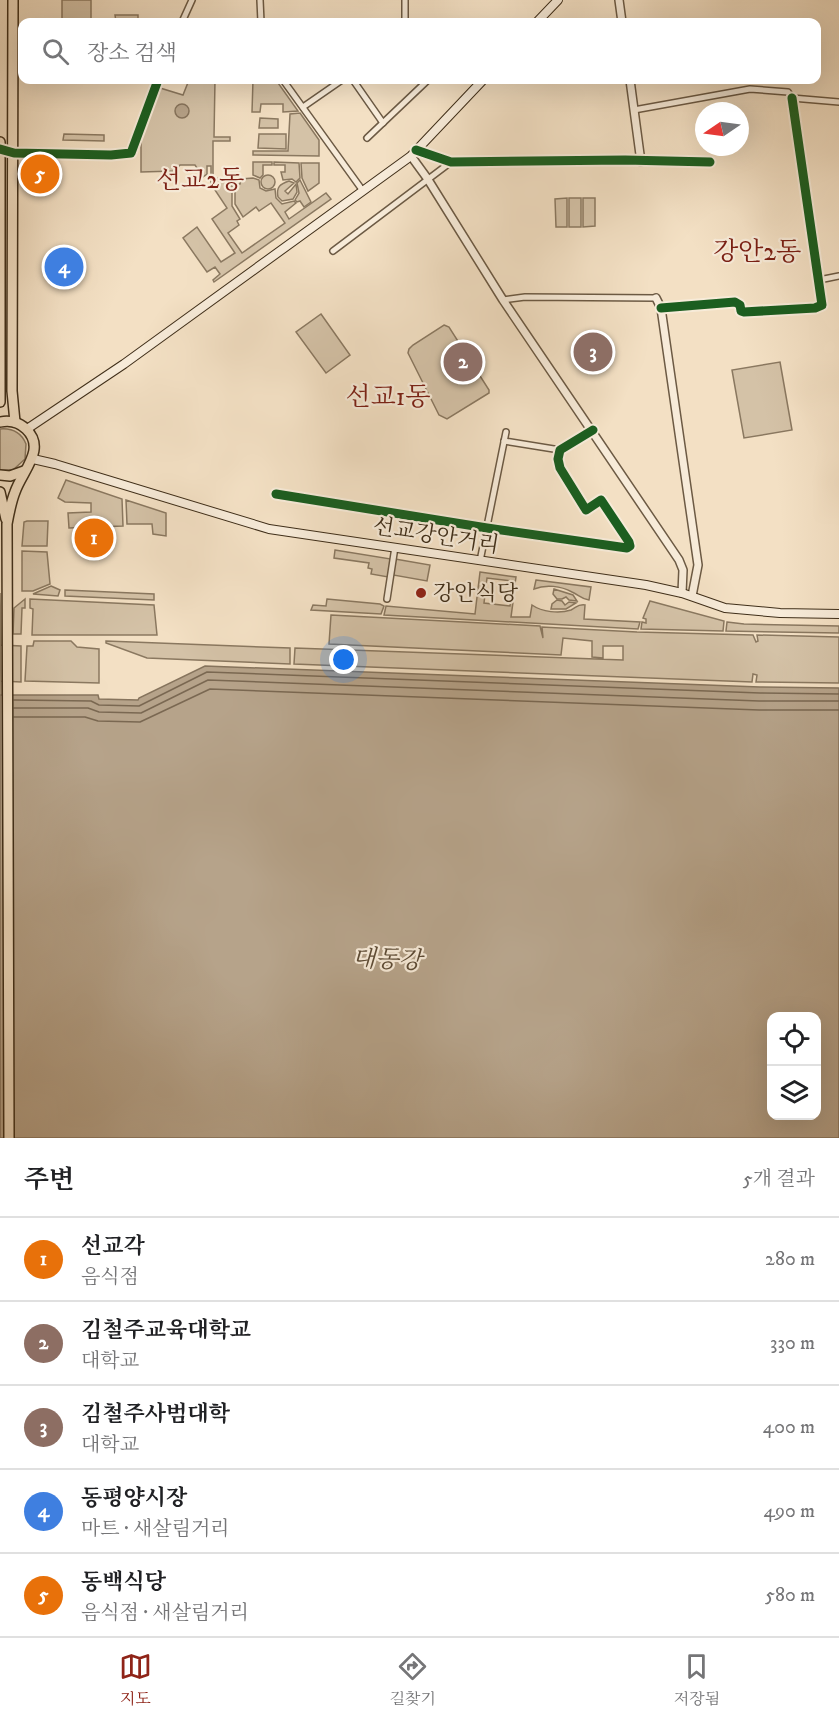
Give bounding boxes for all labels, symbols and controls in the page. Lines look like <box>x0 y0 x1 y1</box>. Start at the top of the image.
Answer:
search box <box>18 18 821 84</box>
icon: search <box>39 35 72 68</box>
text: 장소 검색 <box>87 40 177 67</box>
north arrow <box>695 102 749 156</box>
pin: 5 <box>20 152 60 196</box>
district label: 선교2동 <box>156 164 244 197</box>
district label: 강안2동 <box>713 236 801 269</box>
pin: 4 <box>44 244 84 290</box>
pin: 3 <box>574 330 612 374</box>
pin: 2 <box>444 340 482 385</box>
district label: 선교1동 <box>346 381 430 414</box>
street label: 선교강안거리 <box>371 513 501 559</box>
pin: 1 <box>74 516 113 560</box>
place label: 강안식당 <box>433 580 519 607</box>
marker: 강안식당 <box>414 586 428 600</box>
your location <box>329 645 358 674</box>
water label: 대동강 <box>352 944 426 976</box>
map controls <box>767 1012 821 1120</box>
button: locate <box>767 1012 821 1066</box>
button: layers <box>767 1066 821 1120</box>
text: 주변 <box>24 1164 74 1197</box>
text: 5개 결과 <box>743 1167 815 1192</box>
text: 선교각 <box>81 1233 145 1260</box>
text: 1 <box>40 1247 47 1272</box>
text: 280 m <box>765 1247 815 1272</box>
text: 음식점 <box>81 1265 139 1290</box>
text: 김철주교육대학교 <box>81 1317 251 1344</box>
text: 2 <box>39 1331 48 1356</box>
text: 330 m <box>770 1331 815 1356</box>
text: 대학교 <box>81 1349 139 1374</box>
text: 김철주사범대학 <box>81 1401 230 1428</box>
text: 3 <box>40 1415 47 1440</box>
text: 400 m <box>763 1415 815 1440</box>
text: 대학교 <box>81 1433 139 1458</box>
text: 동평양시장 <box>81 1485 187 1512</box>
text: 4 <box>38 1499 49 1524</box>
text: 490 m <box>763 1499 815 1524</box>
text: 마트 · 새살림거리 <box>81 1517 230 1542</box>
text: 동백식당 <box>81 1569 166 1596</box>
text: 5 <box>39 1583 48 1608</box>
text: 580 m <box>765 1583 815 1608</box>
text: 음식점 · 새살림거리 <box>81 1601 249 1626</box>
tab: 지도 <box>119 1650 152 1709</box>
tab: 길찾기 <box>390 1650 436 1709</box>
tab: 저장됨 <box>674 1650 720 1709</box>

